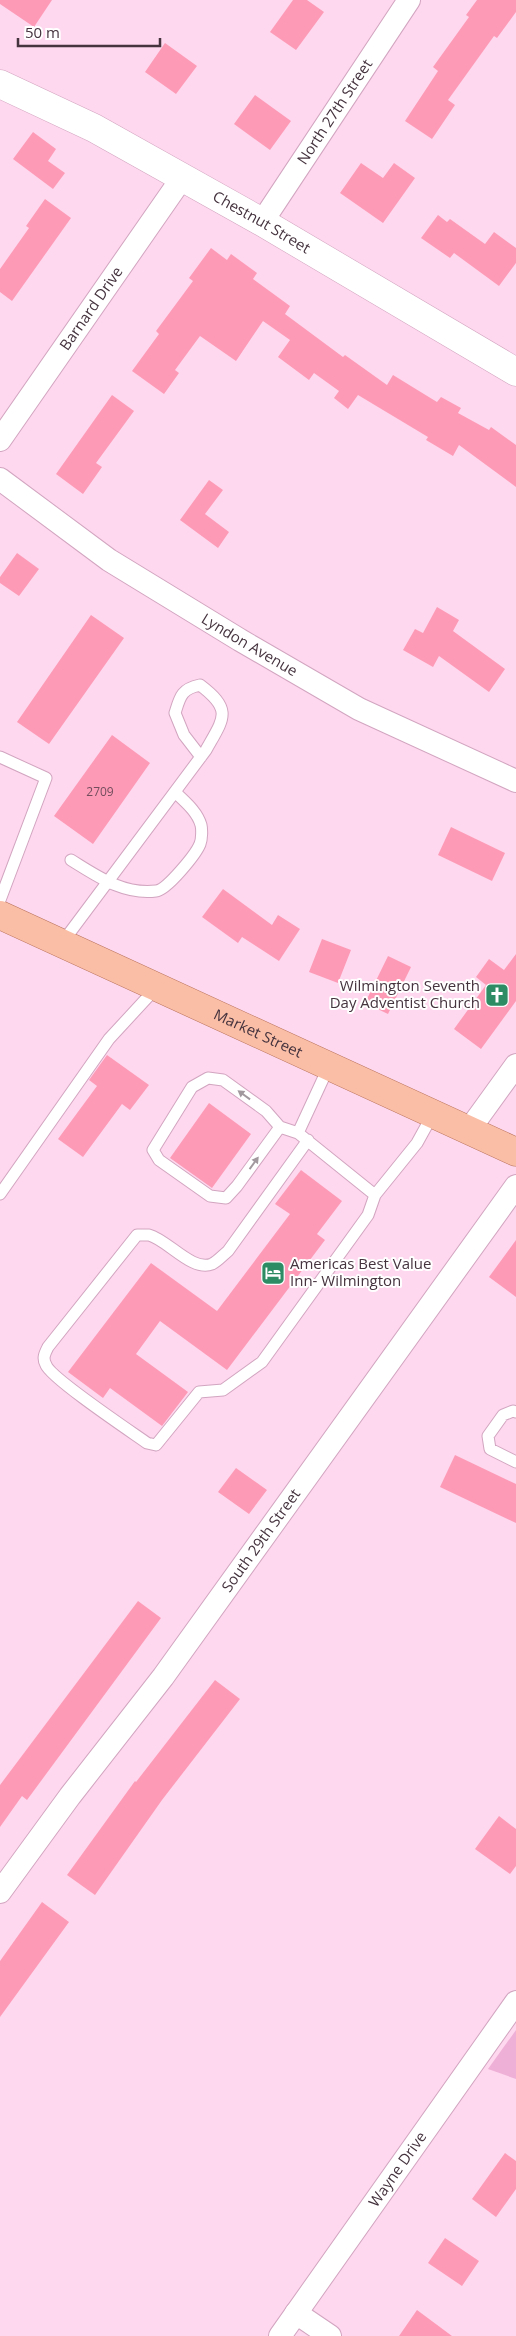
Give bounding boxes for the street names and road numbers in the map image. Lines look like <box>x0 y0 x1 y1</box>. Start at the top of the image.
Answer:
street label: North 27th Street <box>292 55 376 168</box>
street label: Chestnut Street <box>210 186 314 257</box>
street label: Barnard Drive <box>54 262 127 354</box>
street label: Lyndon Avenue <box>198 608 302 680</box>
street label: Market Street <box>211 1004 306 1062</box>
street label: South 29th Street <box>216 1484 304 1595</box>
street label: Wayne Drive <box>363 2127 430 2211</box>

